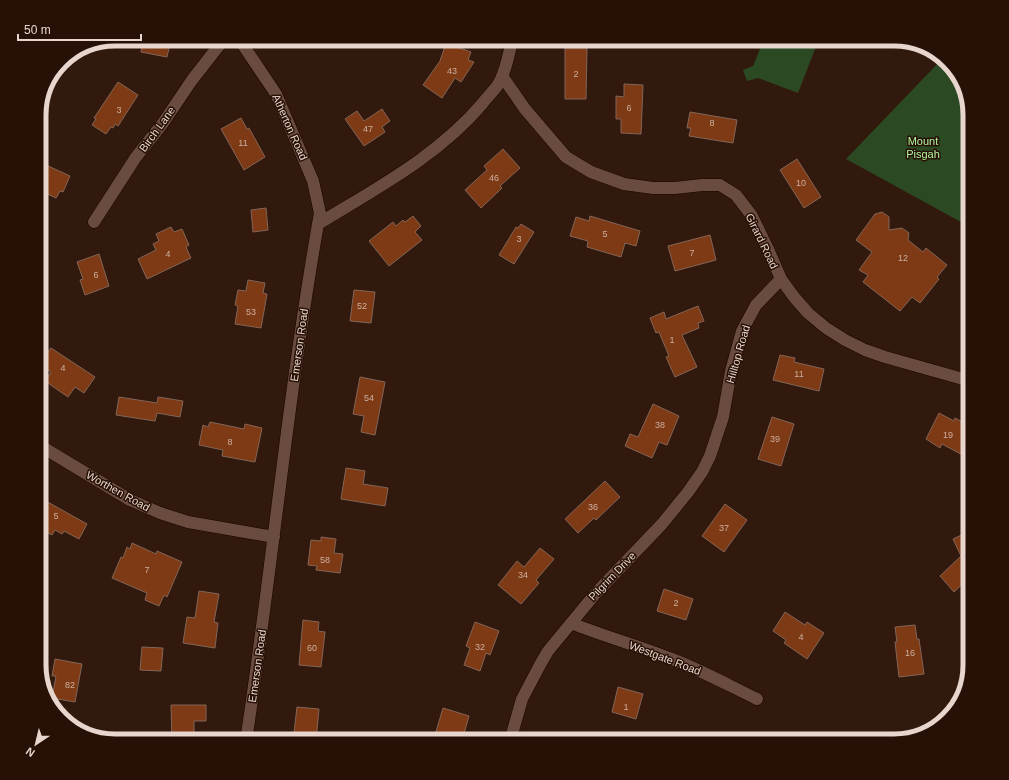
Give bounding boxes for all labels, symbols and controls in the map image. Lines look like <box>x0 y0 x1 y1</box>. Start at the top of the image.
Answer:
scale bar <box>18 16 141 42</box>
text: 50 m <box>24 23 51 37</box>
house number: 43 <box>447 66 457 76</box>
house number: 2 <box>573 69 579 79</box>
street label: Atherton Road <box>270 92 310 162</box>
house number: 6 <box>626 103 632 113</box>
street label: Birch Lane <box>137 104 177 154</box>
house number: 3 <box>116 105 122 115</box>
house number: 8 <box>709 118 715 128</box>
house number: 47 <box>363 124 373 134</box>
park label: Mount Pisgah <box>906 135 940 160</box>
house number: 11 <box>238 138 248 148</box>
house number: 46 <box>489 173 499 183</box>
house number: 10 <box>796 178 806 188</box>
street label: Girard Road <box>743 211 781 271</box>
house number: 5 <box>602 229 608 239</box>
house number: 3 <box>516 234 522 244</box>
house number: 7 <box>689 248 695 258</box>
house number: 4 <box>165 249 171 259</box>
house number: 12 <box>898 253 908 263</box>
house number: 6 <box>93 270 99 280</box>
house number: 52 <box>357 301 367 311</box>
house number: 53 <box>246 307 256 317</box>
street label: Emerson Road <box>288 308 310 382</box>
street label: Hilltop Road <box>724 324 752 384</box>
house number: 1 <box>669 335 675 345</box>
house number: 4 <box>60 363 66 373</box>
house number: 11 <box>794 369 804 379</box>
house number: 54 <box>364 393 374 403</box>
house number: 38 <box>655 420 665 430</box>
house number: 19 <box>943 430 953 440</box>
house number: 39 <box>770 434 780 444</box>
house number: 8 <box>227 437 233 447</box>
street label: Worthen Road <box>84 469 152 513</box>
house number: 36 <box>588 502 598 512</box>
house number: 5 <box>53 511 59 521</box>
house number: 37 <box>719 523 729 533</box>
street label: Pilgrim Drive <box>586 549 638 603</box>
house number: 58 <box>320 555 330 565</box>
house number: 7 <box>144 565 150 575</box>
house number: 34 <box>518 570 528 580</box>
house number: 2 <box>673 598 679 608</box>
street label: Emerson Road <box>246 629 268 703</box>
house number: 4 <box>798 632 804 642</box>
street label: Westgate Road <box>628 639 702 677</box>
house number: 32 <box>475 642 485 652</box>
house number: 60 <box>307 643 317 653</box>
house number: 16 <box>905 648 915 658</box>
house number: 82 <box>65 680 75 690</box>
house number: 1 <box>623 702 629 712</box>
north arrow <box>16 724 56 764</box>
text: N <box>24 745 37 759</box>

